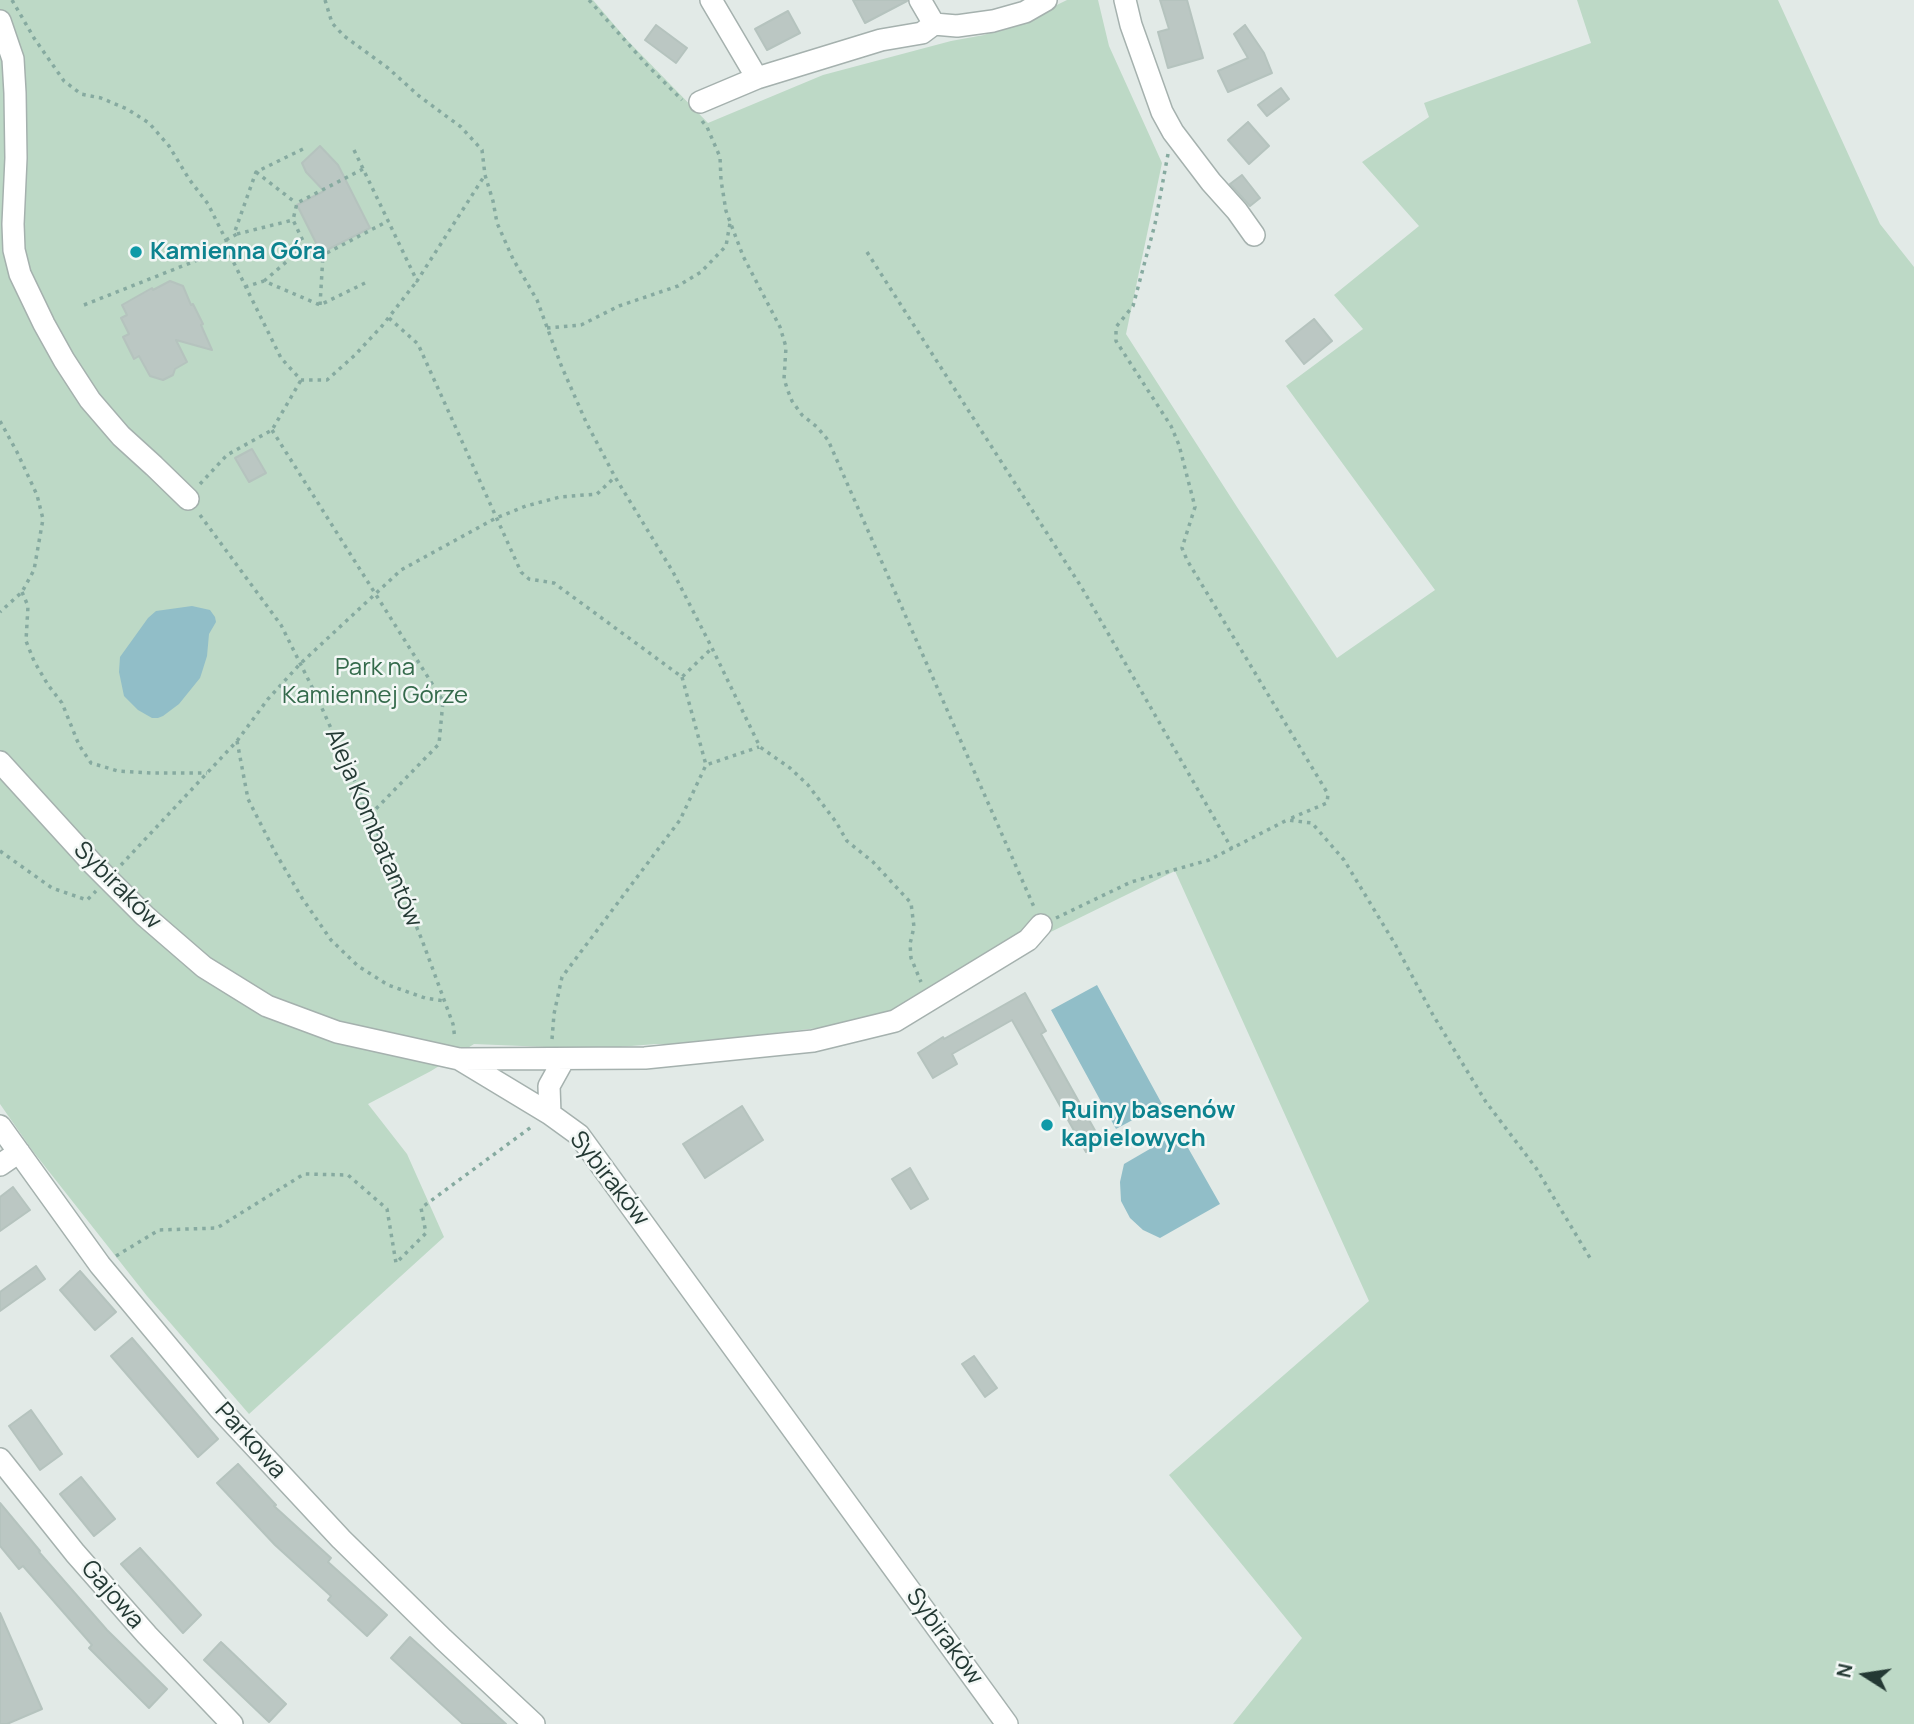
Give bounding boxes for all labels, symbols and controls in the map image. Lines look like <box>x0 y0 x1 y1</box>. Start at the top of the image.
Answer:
place label: Kamienna Góra <box>150 238 326 266</box>
marker: Kamienna Góra <box>128 244 144 260</box>
park label: Park na Kamiennej Górze <box>282 654 468 710</box>
street label: Aleja Kombatantów <box>318 724 428 932</box>
street label: Sybiraków <box>67 836 167 936</box>
place label: Ruiny basenów kapielowych <box>1061 1097 1235 1153</box>
marker: Ruiny basenów kapielowych <box>1039 1117 1055 1133</box>
street label: Sybiraków <box>563 1126 655 1232</box>
street label: Parkowa <box>208 1397 292 1485</box>
street label: Gajowa <box>75 1555 149 1635</box>
street label: Sybiraków <box>899 1583 989 1691</box>
north arrow <box>1830 1640 1900 1710</box>
text: N <box>1830 1661 1859 1680</box>

